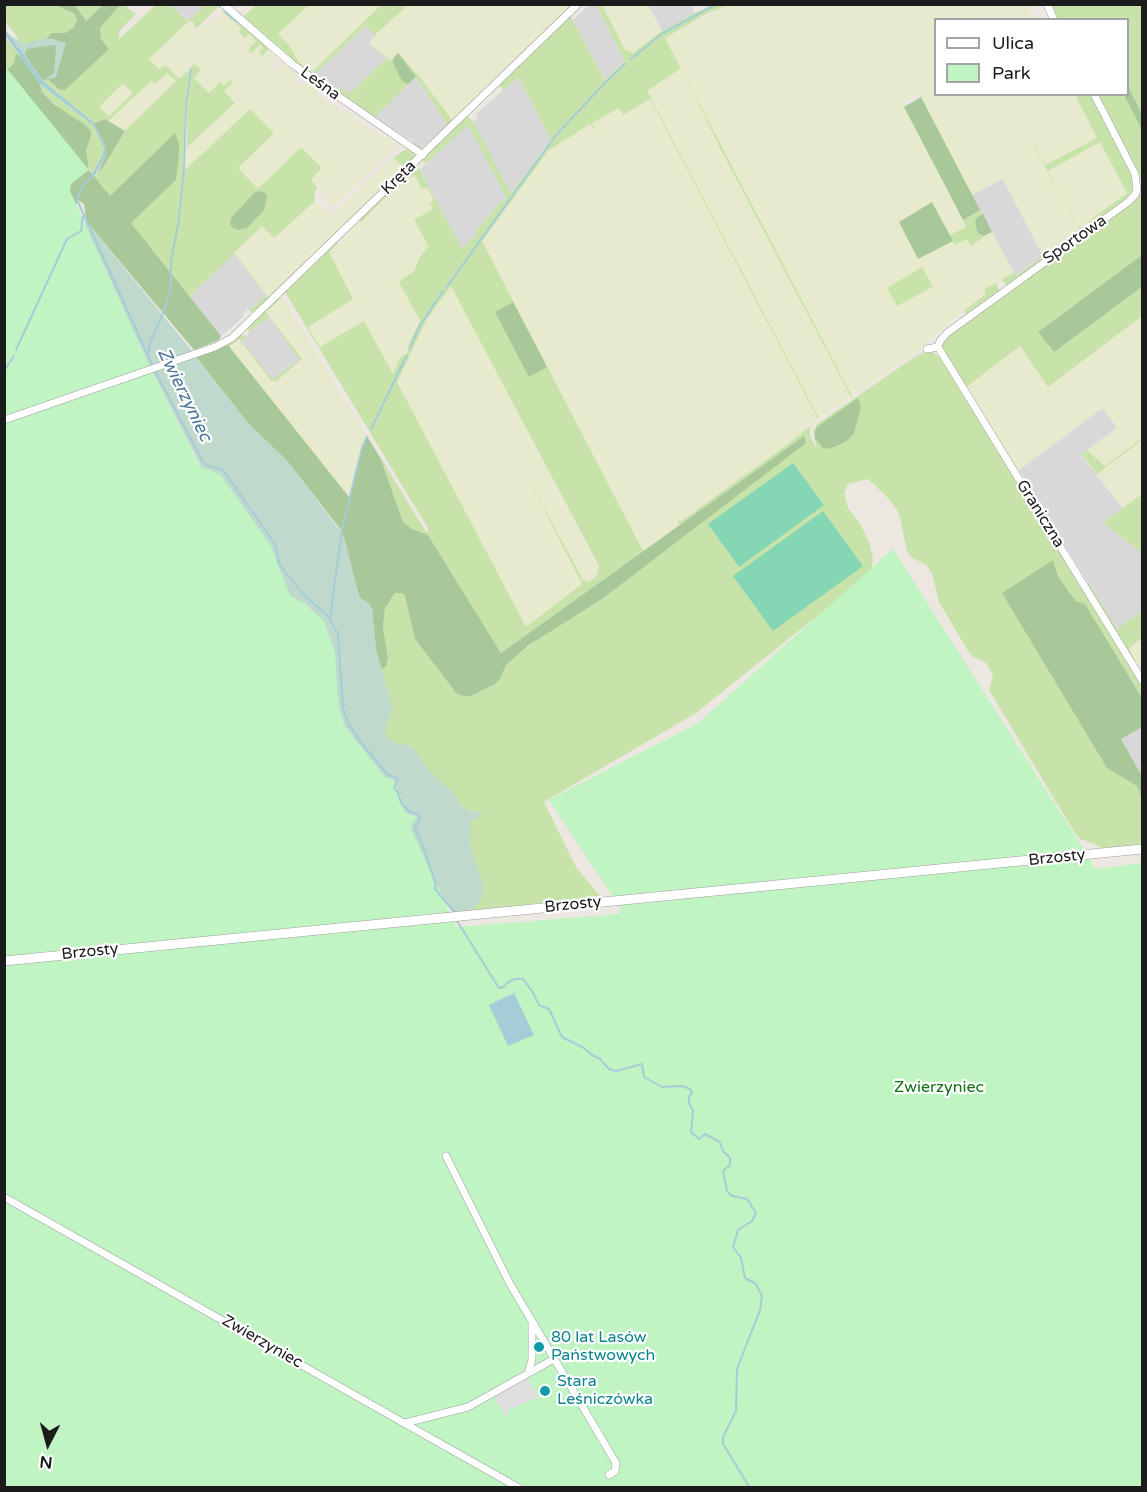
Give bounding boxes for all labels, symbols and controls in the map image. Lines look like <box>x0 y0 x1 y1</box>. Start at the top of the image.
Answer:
legend <box>934 18 1129 96</box>
text: Ulica <box>992 32 1034 54</box>
text: Park <box>992 62 1030 84</box>
street label: Leśna <box>296 63 344 105</box>
street label: Kręta <box>378 157 420 199</box>
street label: Sportowa <box>1040 211 1110 269</box>
water label: Zwierzyniec <box>152 345 216 445</box>
street label: Graniczna <box>1012 477 1068 551</box>
street label: Brzosty <box>1028 845 1086 871</box>
street label: Brzosty <box>544 892 602 918</box>
street label: Brzosty <box>61 939 119 965</box>
park label: Zwierzyniec <box>894 1078 984 1098</box>
street label: Zwierzyniec <box>218 1311 306 1373</box>
place label: 80 lat Lasów Państwowych <box>551 1328 655 1366</box>
marker: 80 lat Lasów Państwowych <box>532 1340 546 1354</box>
place label: Stara Leśniczówka <box>557 1372 653 1410</box>
marker: Stara Leśniczówka <box>538 1384 552 1398</box>
north arrow <box>18 1414 78 1474</box>
text: N <box>39 1451 54 1473</box>

